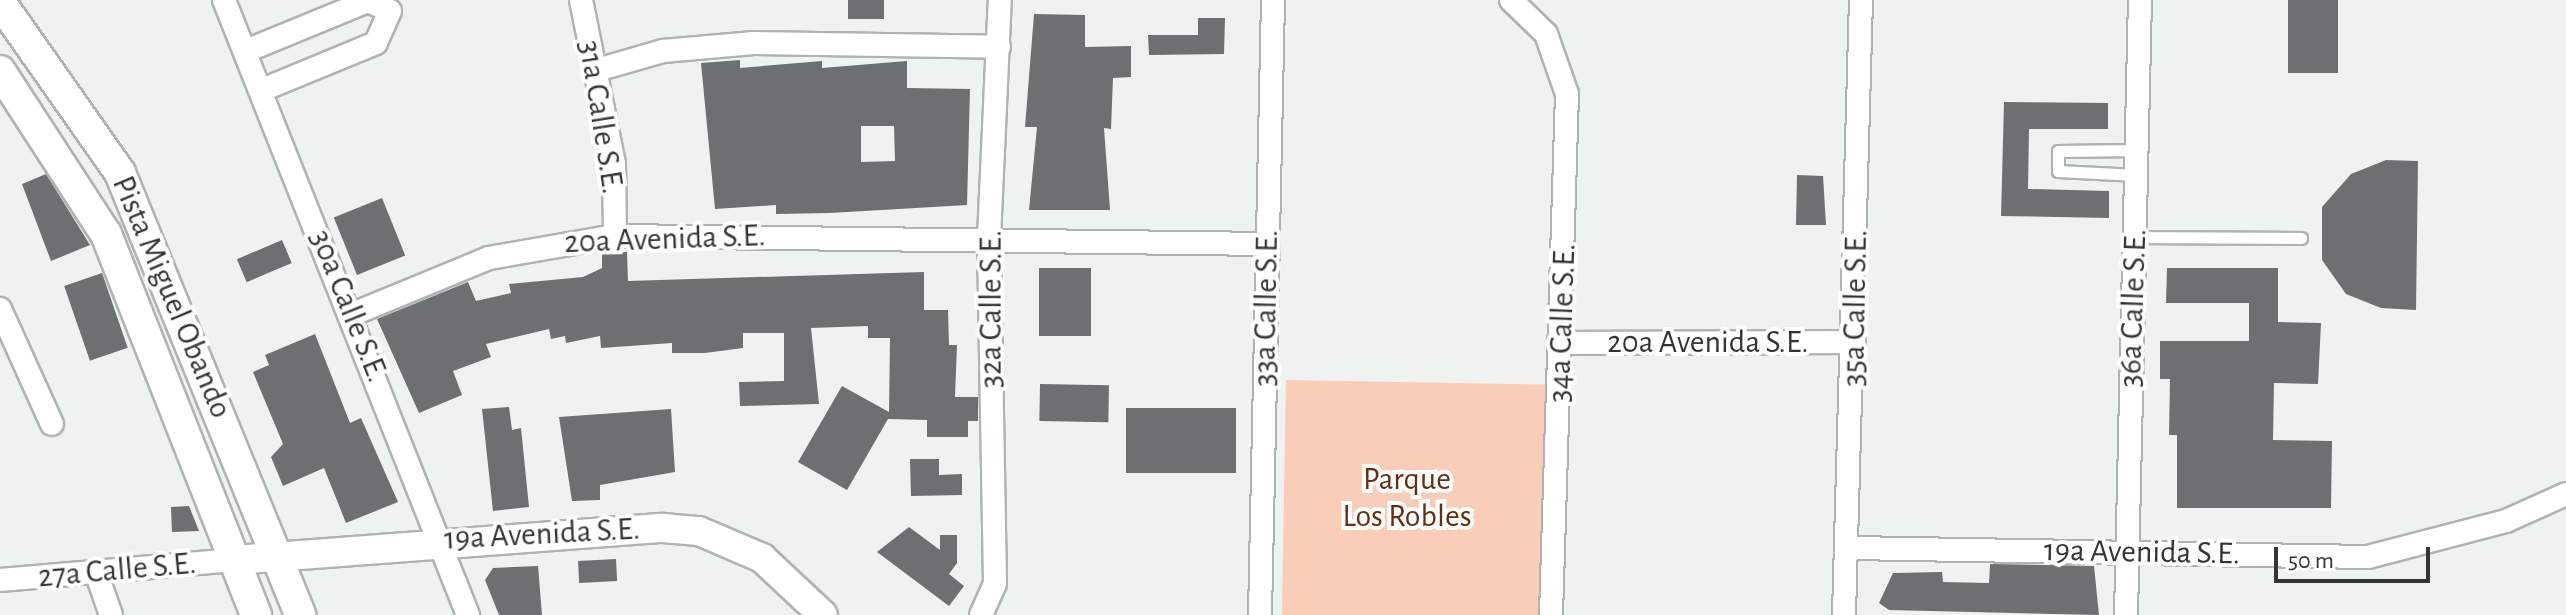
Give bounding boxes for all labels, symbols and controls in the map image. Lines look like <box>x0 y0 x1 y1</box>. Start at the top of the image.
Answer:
street label: 31a Calle S.E. <box>570 38 632 196</box>
street label: Pista Miguel Obando <box>104 170 240 424</box>
street label: 20a Avenida S.E. <box>564 216 766 262</box>
street label: 30a Calle S.E. <box>301 224 397 388</box>
street label: 36a Calle S.E. <box>2111 228 2155 388</box>
street label: 33a Calle S.E. <box>1245 229 1287 387</box>
street label: 35a Calle S.E. <box>1834 229 1876 387</box>
street label: 32a Calle S.E. <box>972 230 1010 388</box>
street label: 34a Calle S.E. <box>1540 243 1584 403</box>
street label: 20a Avenida S.E. <box>1607 323 1809 361</box>
park label: Parque Los Robles <box>1343 461 1471 536</box>
street label: 19a Avenida S.E. <box>443 510 641 558</box>
street label: 19a Avenida S.E. <box>2044 531 2240 573</box>
scale bar <box>2278 531 2434 581</box>
street label: 27a Calle S.E. <box>36 544 198 596</box>
text: 50 m <box>2288 549 2334 573</box>

